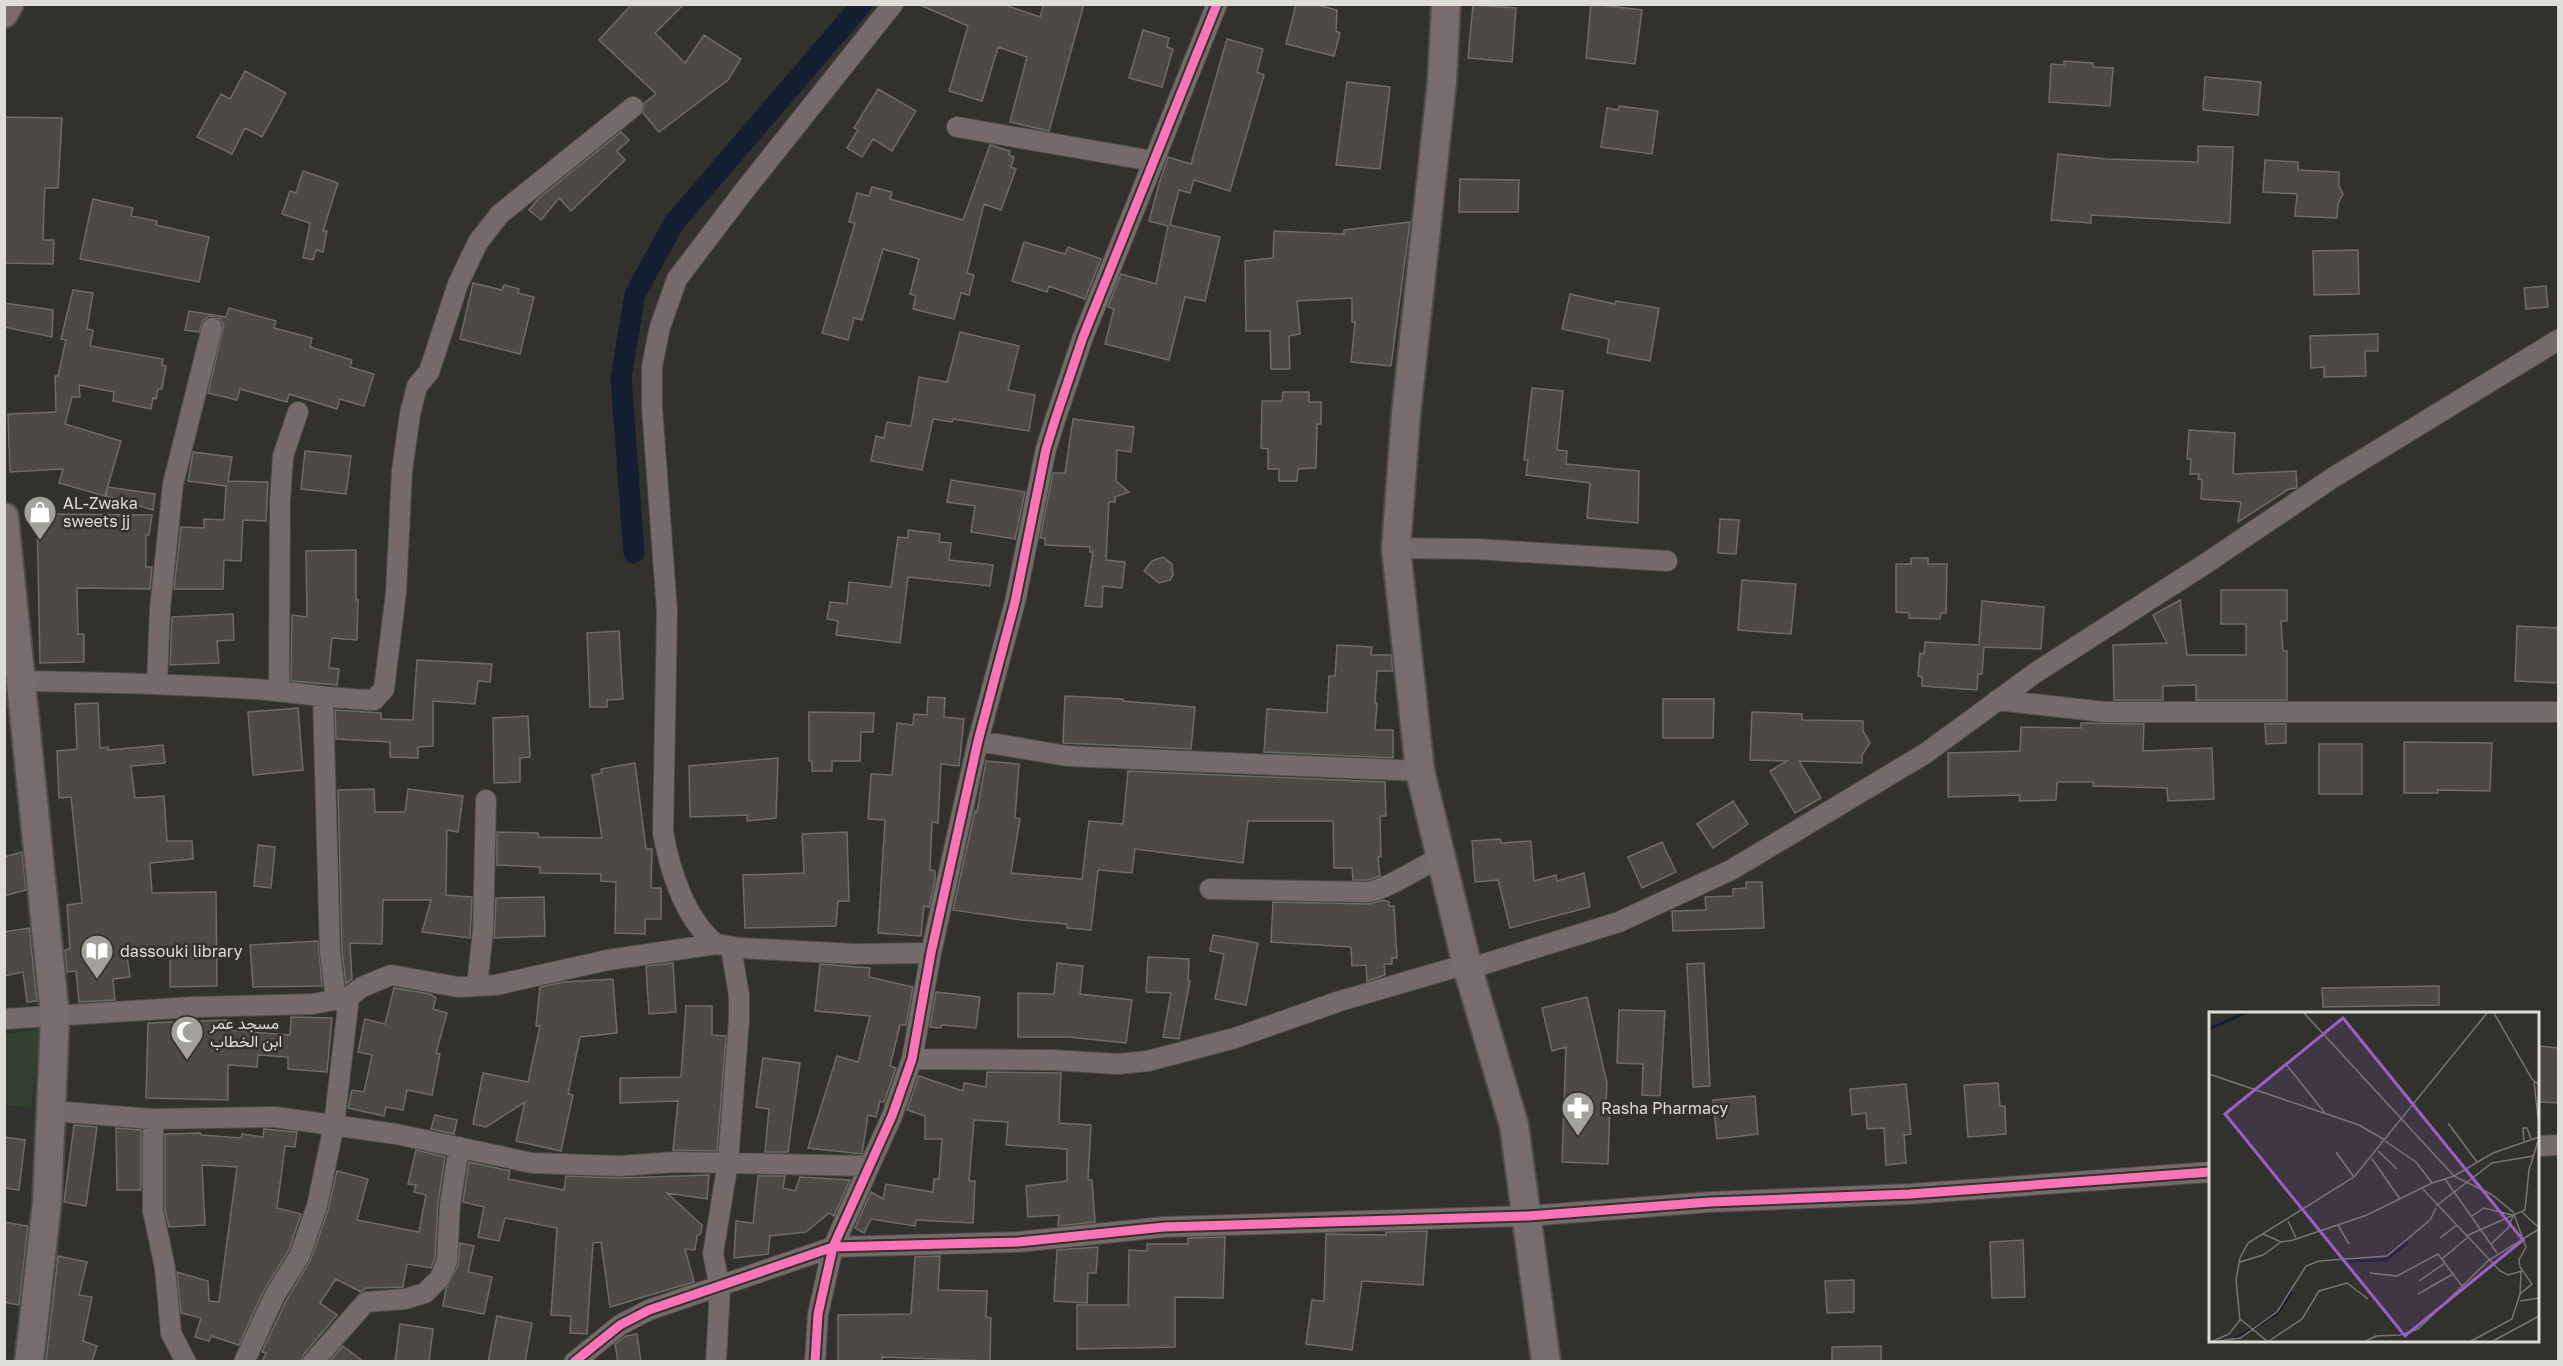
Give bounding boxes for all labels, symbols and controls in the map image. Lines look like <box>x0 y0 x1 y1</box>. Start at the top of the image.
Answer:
place label: AL-Zwaka sweets jj <box>63 493 138 531</box>
shop icon: AL-Zwaka sweets jj <box>22 494 58 541</box>
library icon: dassouki library <box>79 933 115 980</box>
place label: dassouki library <box>120 941 243 961</box>
inset map <box>2209 1012 2539 1342</box>
place label: مسجد عمر ابن الخطاب <box>209 1013 282 1052</box>
mosque icon: مسجد عمر ابن الخطاب <box>169 1014 205 1061</box>
pharmacy icon: Rasha Pharmacy <box>1560 1090 1596 1137</box>
place label: Rasha Pharmacy <box>1601 1098 1728 1118</box>

